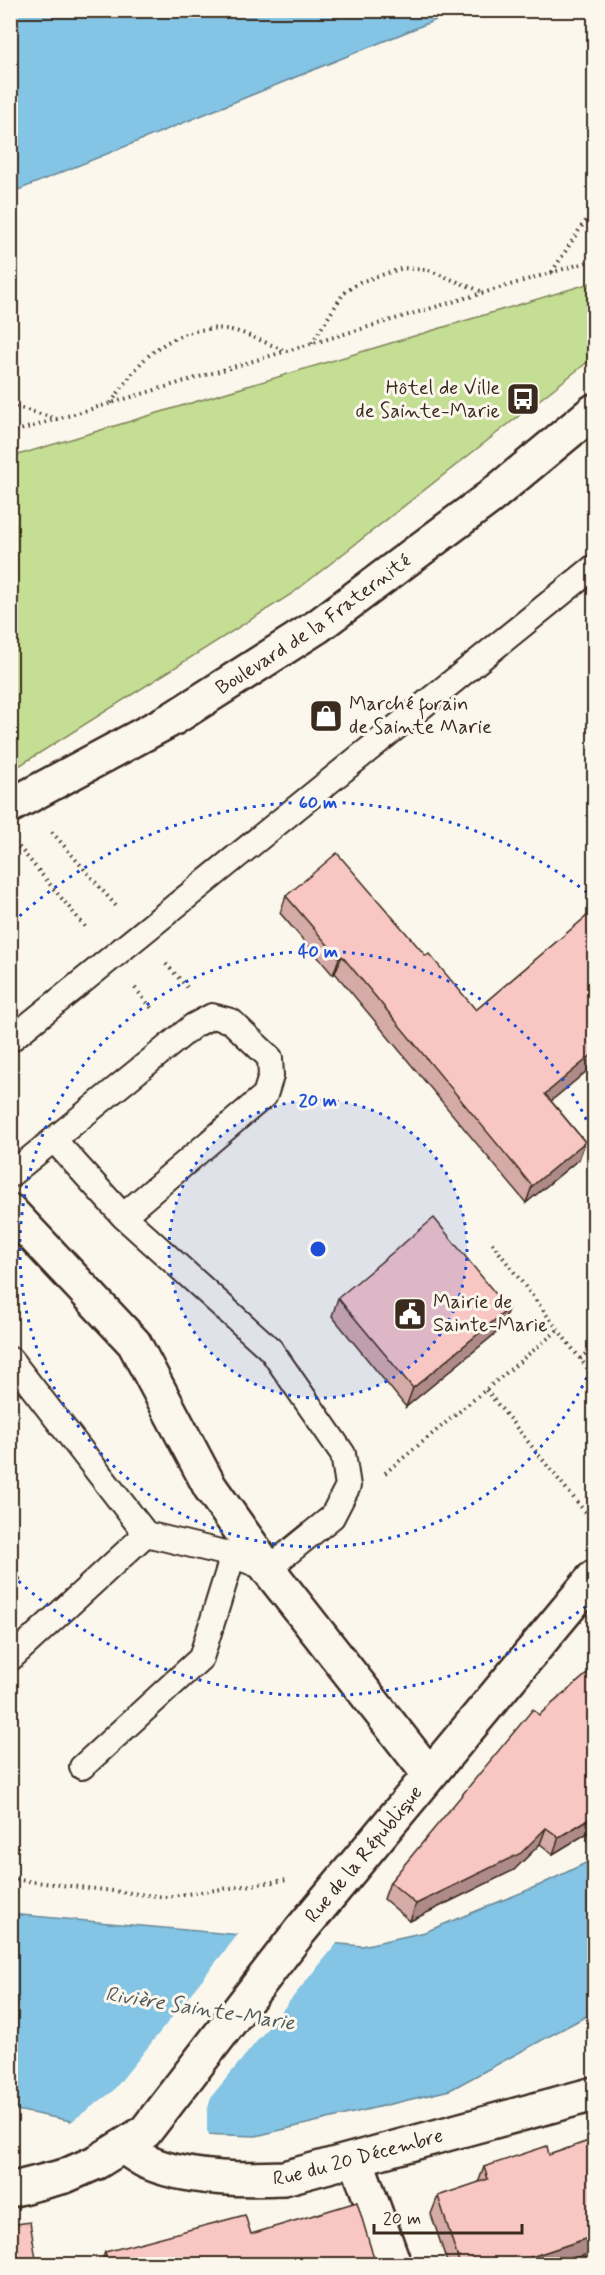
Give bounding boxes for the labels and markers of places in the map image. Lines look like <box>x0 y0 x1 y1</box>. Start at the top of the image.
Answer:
place label: Hôtel de Ville de Sainte-Marie <box>356 375 500 425</box>
bus stop icon: Hôtel de Ville de Sainte-Marie <box>505 381 541 417</box>
place label: Marché forain de Sainte Marie <box>349 691 492 741</box>
shop icon: Marché forain de Sainte Marie <box>308 698 344 734</box>
centre of rings <box>308 1239 328 1259</box>
place label: Mairie de Sainte-Marie <box>433 1289 548 1339</box>
public building icon: Mairie de Sainte-Marie <box>392 1296 428 1332</box>

